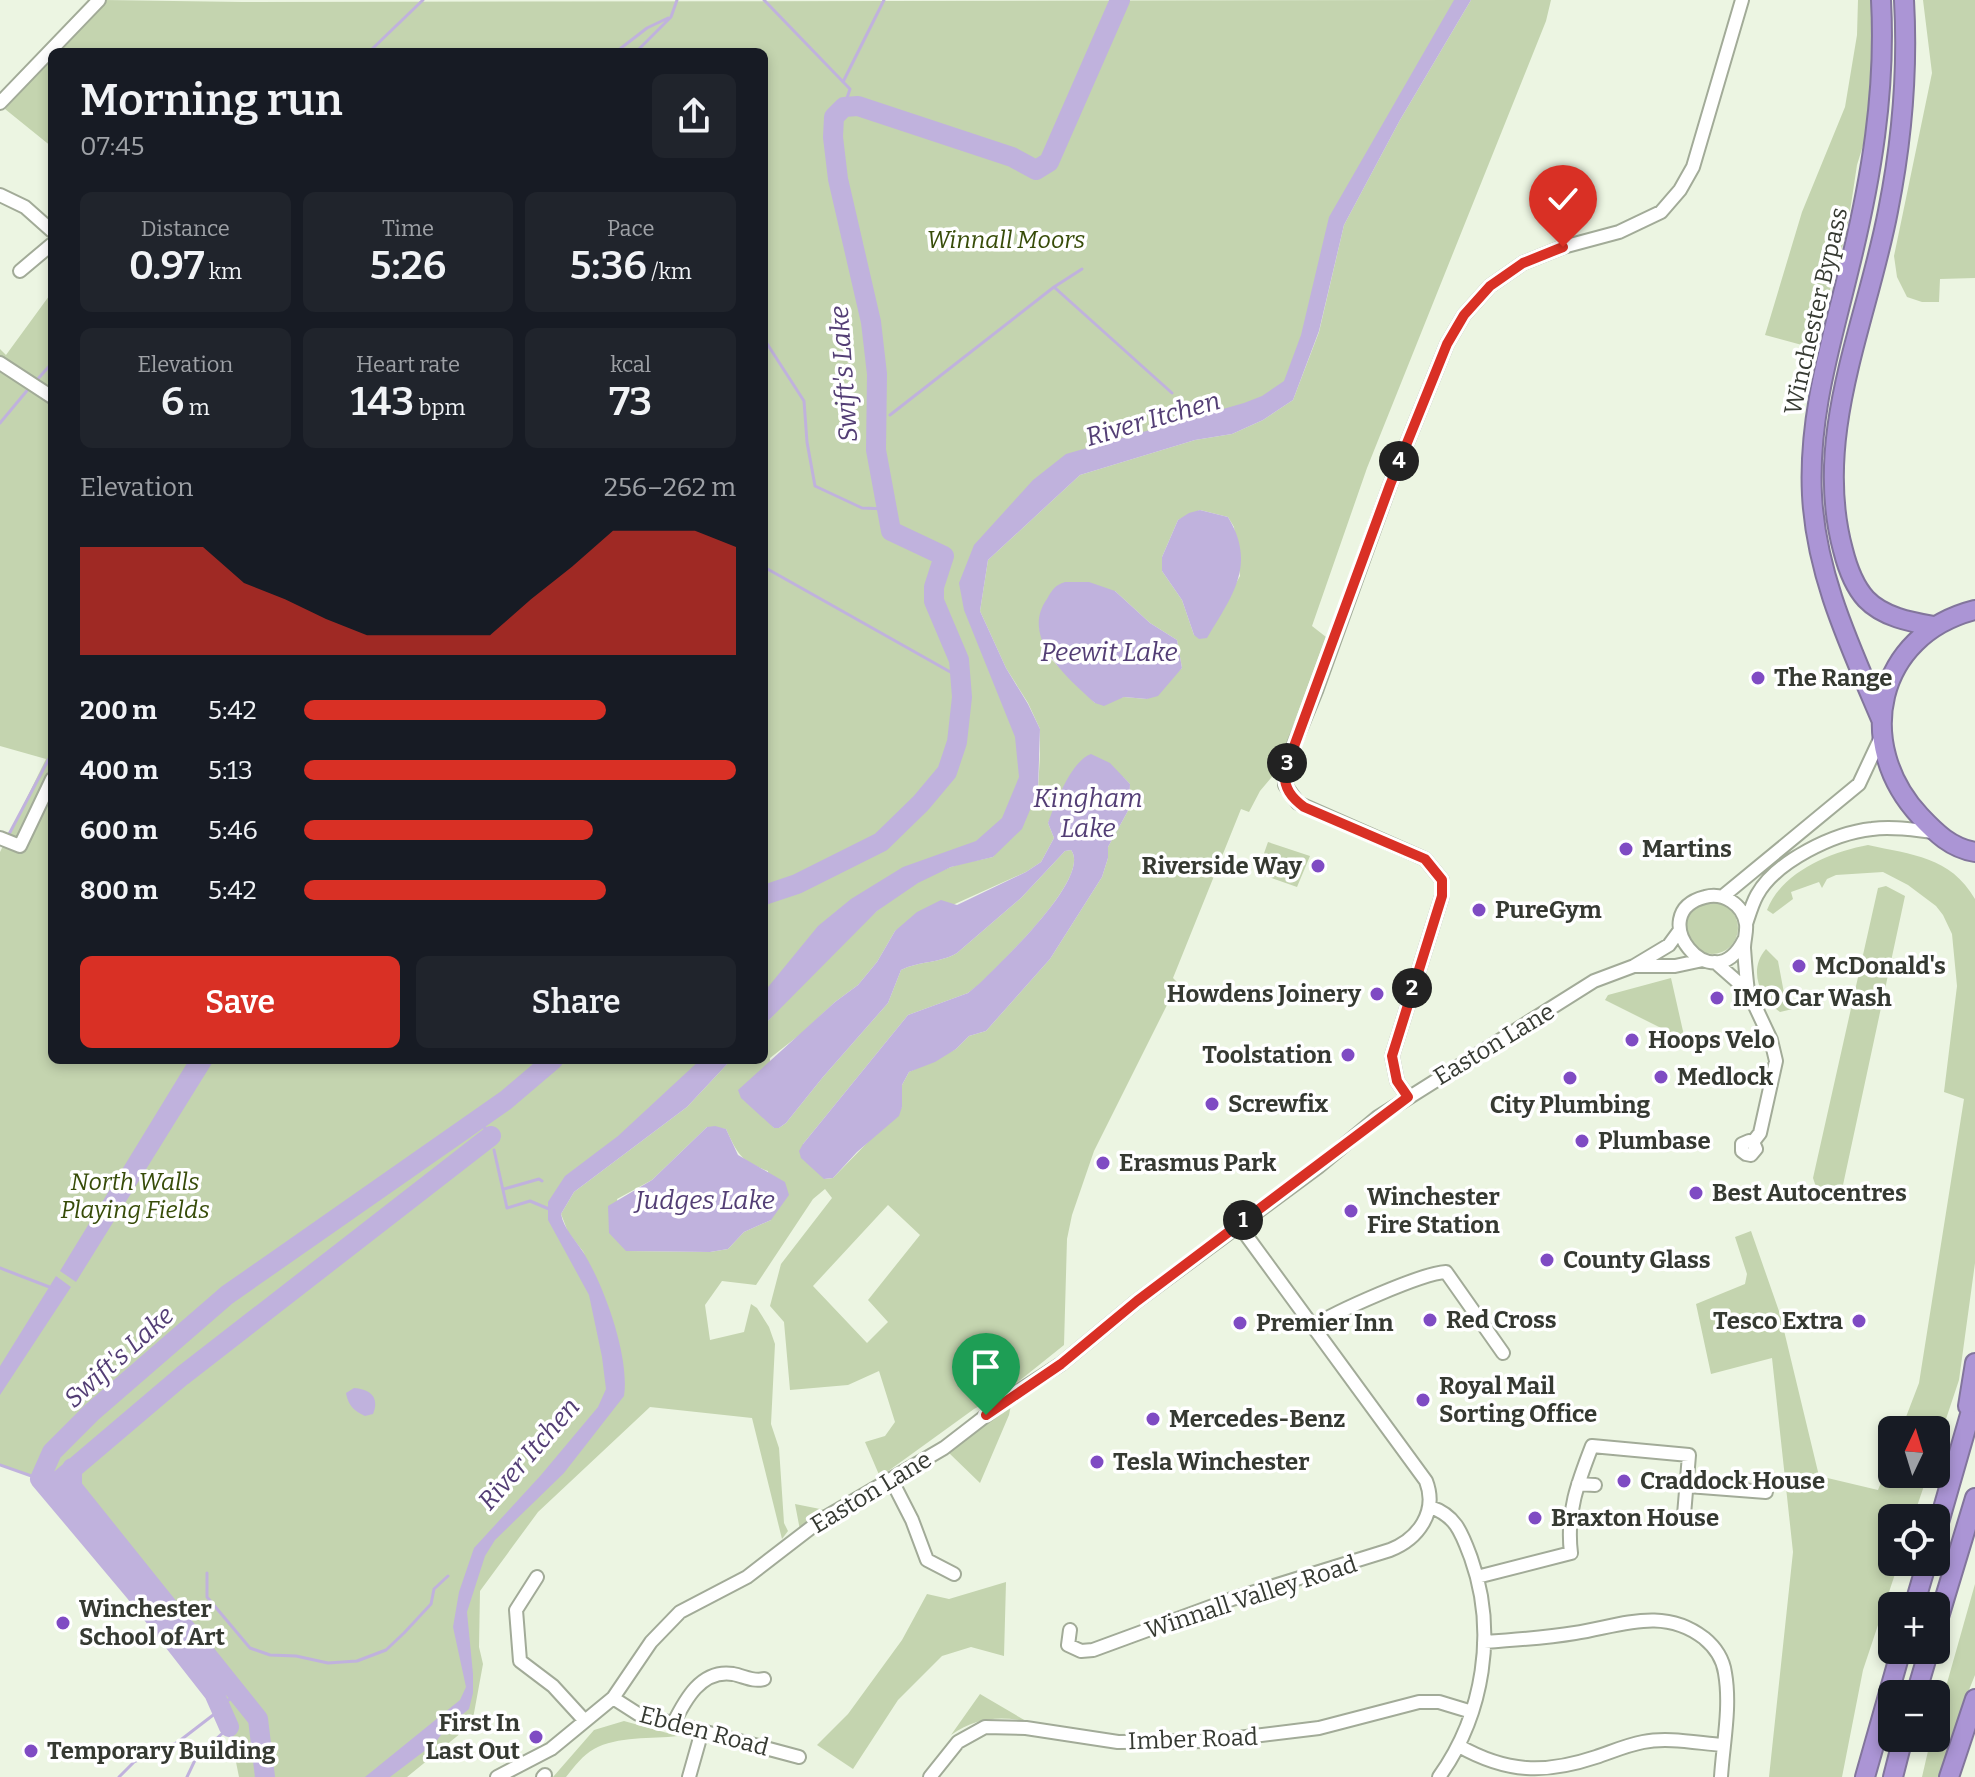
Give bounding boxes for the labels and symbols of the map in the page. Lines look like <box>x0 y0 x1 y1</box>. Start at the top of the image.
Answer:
pin <box>1529 165 1597 247</box>
street label: Winchester Bypass <box>1779 205 1853 417</box>
park label: Winnall Moors <box>927 226 1085 254</box>
water label: Swift's Lake <box>824 305 864 443</box>
water label: River Itchen <box>1082 385 1224 453</box>
pin: 4 <box>1379 441 1419 481</box>
water label: Peewit Lake <box>1040 637 1178 668</box>
place label: The Range <box>1774 664 1892 692</box>
marker: The Range <box>1749 669 1767 687</box>
pin: 3 <box>1267 743 1307 783</box>
water label: Kingham Lake <box>1033 783 1143 844</box>
place label: Martins <box>1642 835 1732 863</box>
marker: Martins <box>1617 840 1635 858</box>
place label: Riverside Way <box>1142 852 1303 880</box>
marker: Riverside Way <box>1309 857 1327 875</box>
place label: PureGym <box>1495 896 1602 924</box>
marker: PureGym <box>1470 901 1488 919</box>
place label: McDonald's <box>1815 952 1946 980</box>
marker: McDonald's <box>1790 957 1808 975</box>
pin: 2 <box>1392 968 1432 1008</box>
place label: Howdens Joinery <box>1167 980 1362 1008</box>
place label: IMO Car Wash <box>1733 984 1892 1012</box>
marker: Howdens Joinery <box>1368 985 1386 1003</box>
marker: IMO Car Wash <box>1708 989 1726 1007</box>
street label: Easton Lane <box>1429 997 1559 1091</box>
place label: Hoops Velo <box>1648 1026 1775 1054</box>
marker: Hoops Velo <box>1623 1031 1641 1049</box>
place label: Toolstation <box>1202 1041 1333 1069</box>
marker: Toolstation <box>1339 1046 1357 1064</box>
place label: Medlock <box>1677 1063 1774 1091</box>
marker: Medlock <box>1652 1068 1670 1086</box>
marker: City Plumbing <box>1561 1069 1579 1087</box>
place label: Screwfix <box>1228 1090 1328 1118</box>
place label: City Plumbing <box>1490 1091 1650 1119</box>
marker: Screwfix <box>1203 1095 1221 1113</box>
place label: Plumbase <box>1598 1127 1711 1155</box>
marker: Plumbase <box>1573 1132 1591 1150</box>
place label: Erasmus Park <box>1119 1149 1277 1177</box>
marker: Erasmus Park <box>1094 1154 1112 1172</box>
park label: North Walls Playing Fields <box>60 1168 210 1224</box>
place label: Best Autocentres <box>1712 1179 1907 1207</box>
place label: Winchester Fire Station <box>1367 1183 1500 1239</box>
marker: Best Autocentres <box>1687 1184 1705 1202</box>
water label: Judges Lake <box>633 1185 775 1216</box>
pin: 1 <box>1223 1200 1263 1240</box>
marker: Winchester Fire Station <box>1342 1202 1360 1220</box>
place label: County Glass <box>1563 1246 1711 1274</box>
marker: County Glass <box>1538 1251 1556 1269</box>
water label: Swift's Lake <box>58 1300 180 1414</box>
place label: Red Cross <box>1446 1306 1557 1334</box>
place label: Tesco Extra <box>1713 1307 1844 1335</box>
place label: Premier Inn <box>1256 1309 1394 1337</box>
marker: Red Cross <box>1421 1311 1439 1329</box>
marker: Tesco Extra <box>1850 1312 1868 1330</box>
marker: Premier Inn <box>1231 1314 1249 1332</box>
pin <box>952 1333 1020 1415</box>
place label: Royal Mail Sorting Office <box>1439 1372 1597 1428</box>
marker: Royal Mail Sorting Office <box>1414 1391 1432 1409</box>
water label: River Itchen <box>472 1392 586 1516</box>
place label: Mercedes-Benz <box>1169 1405 1345 1433</box>
marker: Mercedes-Benz <box>1144 1410 1162 1428</box>
north arrow <box>1878 1416 1950 1488</box>
street label: Easton Lane <box>806 1445 936 1539</box>
place label: Tesla Winchester <box>1113 1448 1310 1476</box>
marker: Tesla Winchester <box>1088 1453 1106 1471</box>
place label: Craddock House <box>1640 1467 1825 1495</box>
marker: Craddock House <box>1615 1472 1633 1490</box>
place label: Braxton House <box>1551 1504 1719 1532</box>
marker: Braxton House <box>1526 1509 1544 1527</box>
street label: Winnall Valley Road <box>1142 1550 1360 1644</box>
place label: Winchester School of Art <box>79 1595 225 1651</box>
marker: Winchester School of Art <box>54 1614 72 1632</box>
street label: Ebden Road <box>636 1700 772 1762</box>
place label: First In Last Out <box>426 1709 521 1765</box>
street label: Imber Road <box>1127 1723 1259 1755</box>
marker: First In Last Out <box>527 1728 545 1746</box>
place label: Temporary Building <box>47 1737 276 1765</box>
marker: Temporary Building <box>22 1742 40 1760</box>

